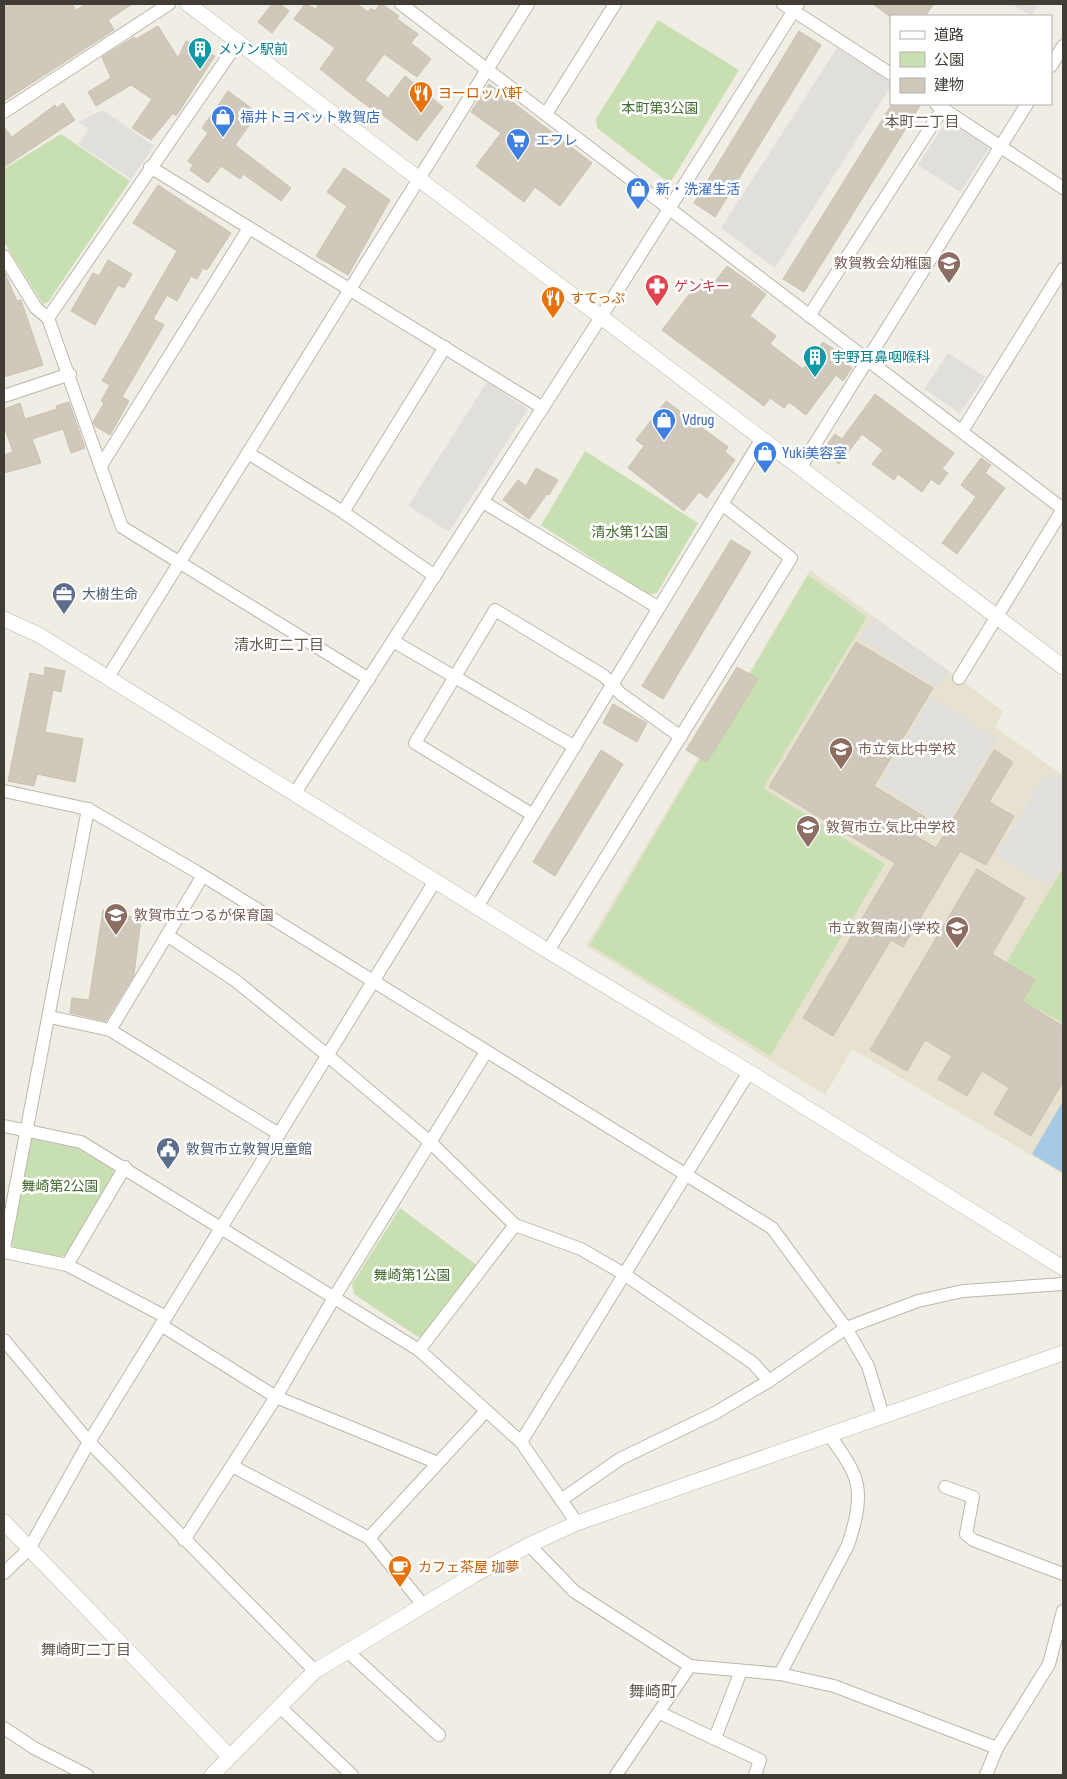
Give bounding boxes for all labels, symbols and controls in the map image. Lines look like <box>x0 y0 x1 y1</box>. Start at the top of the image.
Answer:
legend <box>890 15 1052 105</box>
text: 道路 <box>934 26 964 44</box>
building icon: メゾン駅前 <box>187 36 213 70</box>
place label: メゾン駅前 <box>218 41 288 57</box>
text: 公園 <box>934 51 964 69</box>
text: 建物 <box>934 76 964 94</box>
restaurant icon: ヨーロッパ軒 <box>408 80 434 114</box>
place label: ヨーロッパ軒 <box>438 85 522 101</box>
park label: 本町第3公園 <box>622 100 698 116</box>
shop icon: 福井トヨペット敦賀店 <box>210 104 236 138</box>
place label: 福井トヨペット敦賀店 <box>240 109 380 125</box>
district label: 本町二丁目 <box>884 113 960 131</box>
supermarket icon: エフレ <box>505 127 531 161</box>
place label: エフレ <box>536 132 578 148</box>
shop icon: 新・洗濯生活 <box>625 176 651 210</box>
place label: 新・洗濯生活 <box>656 181 740 197</box>
school or university icon: 敦賀教会幼稚園 <box>936 250 962 284</box>
place label: 敦賀教会幼稚園 <box>834 255 932 271</box>
pharmacy icon: ゲンキー <box>644 273 670 307</box>
place label: ゲンキー <box>674 278 730 294</box>
restaurant icon: すてっぷ <box>540 285 566 319</box>
place label: すてっぷ <box>570 290 625 306</box>
building icon: 宇野耳鼻咽喉科 <box>802 344 828 378</box>
place label: 宇野耳鼻咽喉科 <box>832 349 930 365</box>
shop icon: Vdrug <box>651 407 677 441</box>
place label: Vdrug <box>682 412 714 428</box>
shop icon: Yuki美容室 <box>752 440 778 474</box>
place label: Yuki美容室 <box>782 445 847 461</box>
park label: 清水第1公園 <box>592 524 668 540</box>
office icon: 大樹生命 <box>51 581 77 615</box>
place label: 大樹生命 <box>82 586 138 602</box>
district label: 清水町二丁目 <box>234 636 324 654</box>
school or university icon: 市立気比中学校 <box>828 736 854 770</box>
place label: 市立気比中学校 <box>858 741 956 757</box>
school or university icon: 敦賀市立 気比中学校 <box>795 814 821 848</box>
place label: 敦賀市立 気比中学校 <box>826 819 955 835</box>
school or university icon: 敦賀市立つるが保育園 <box>103 902 129 936</box>
place label: 敦賀市立つるが保育園 <box>134 907 274 923</box>
school or university icon: 市立敦賀南小学校 <box>944 915 970 949</box>
place label: 市立敦賀南小学校 <box>828 920 940 936</box>
public building icon: 敦賀市立敦賀児童館 <box>155 1136 181 1170</box>
place label: 敦賀市立敦賀児童館 <box>186 1141 312 1157</box>
park label: 舞崎第2公園 <box>22 1178 98 1194</box>
park label: 舞崎第1公園 <box>374 1267 450 1283</box>
cafe icon: カフェ茶屋 珈夢 <box>387 1554 413 1588</box>
place label: カフェ茶屋 珈夢 <box>418 1559 519 1575</box>
district label: 舞崎町二丁目 <box>41 1641 131 1659</box>
district label: 舞崎町 <box>629 1682 677 1701</box>

